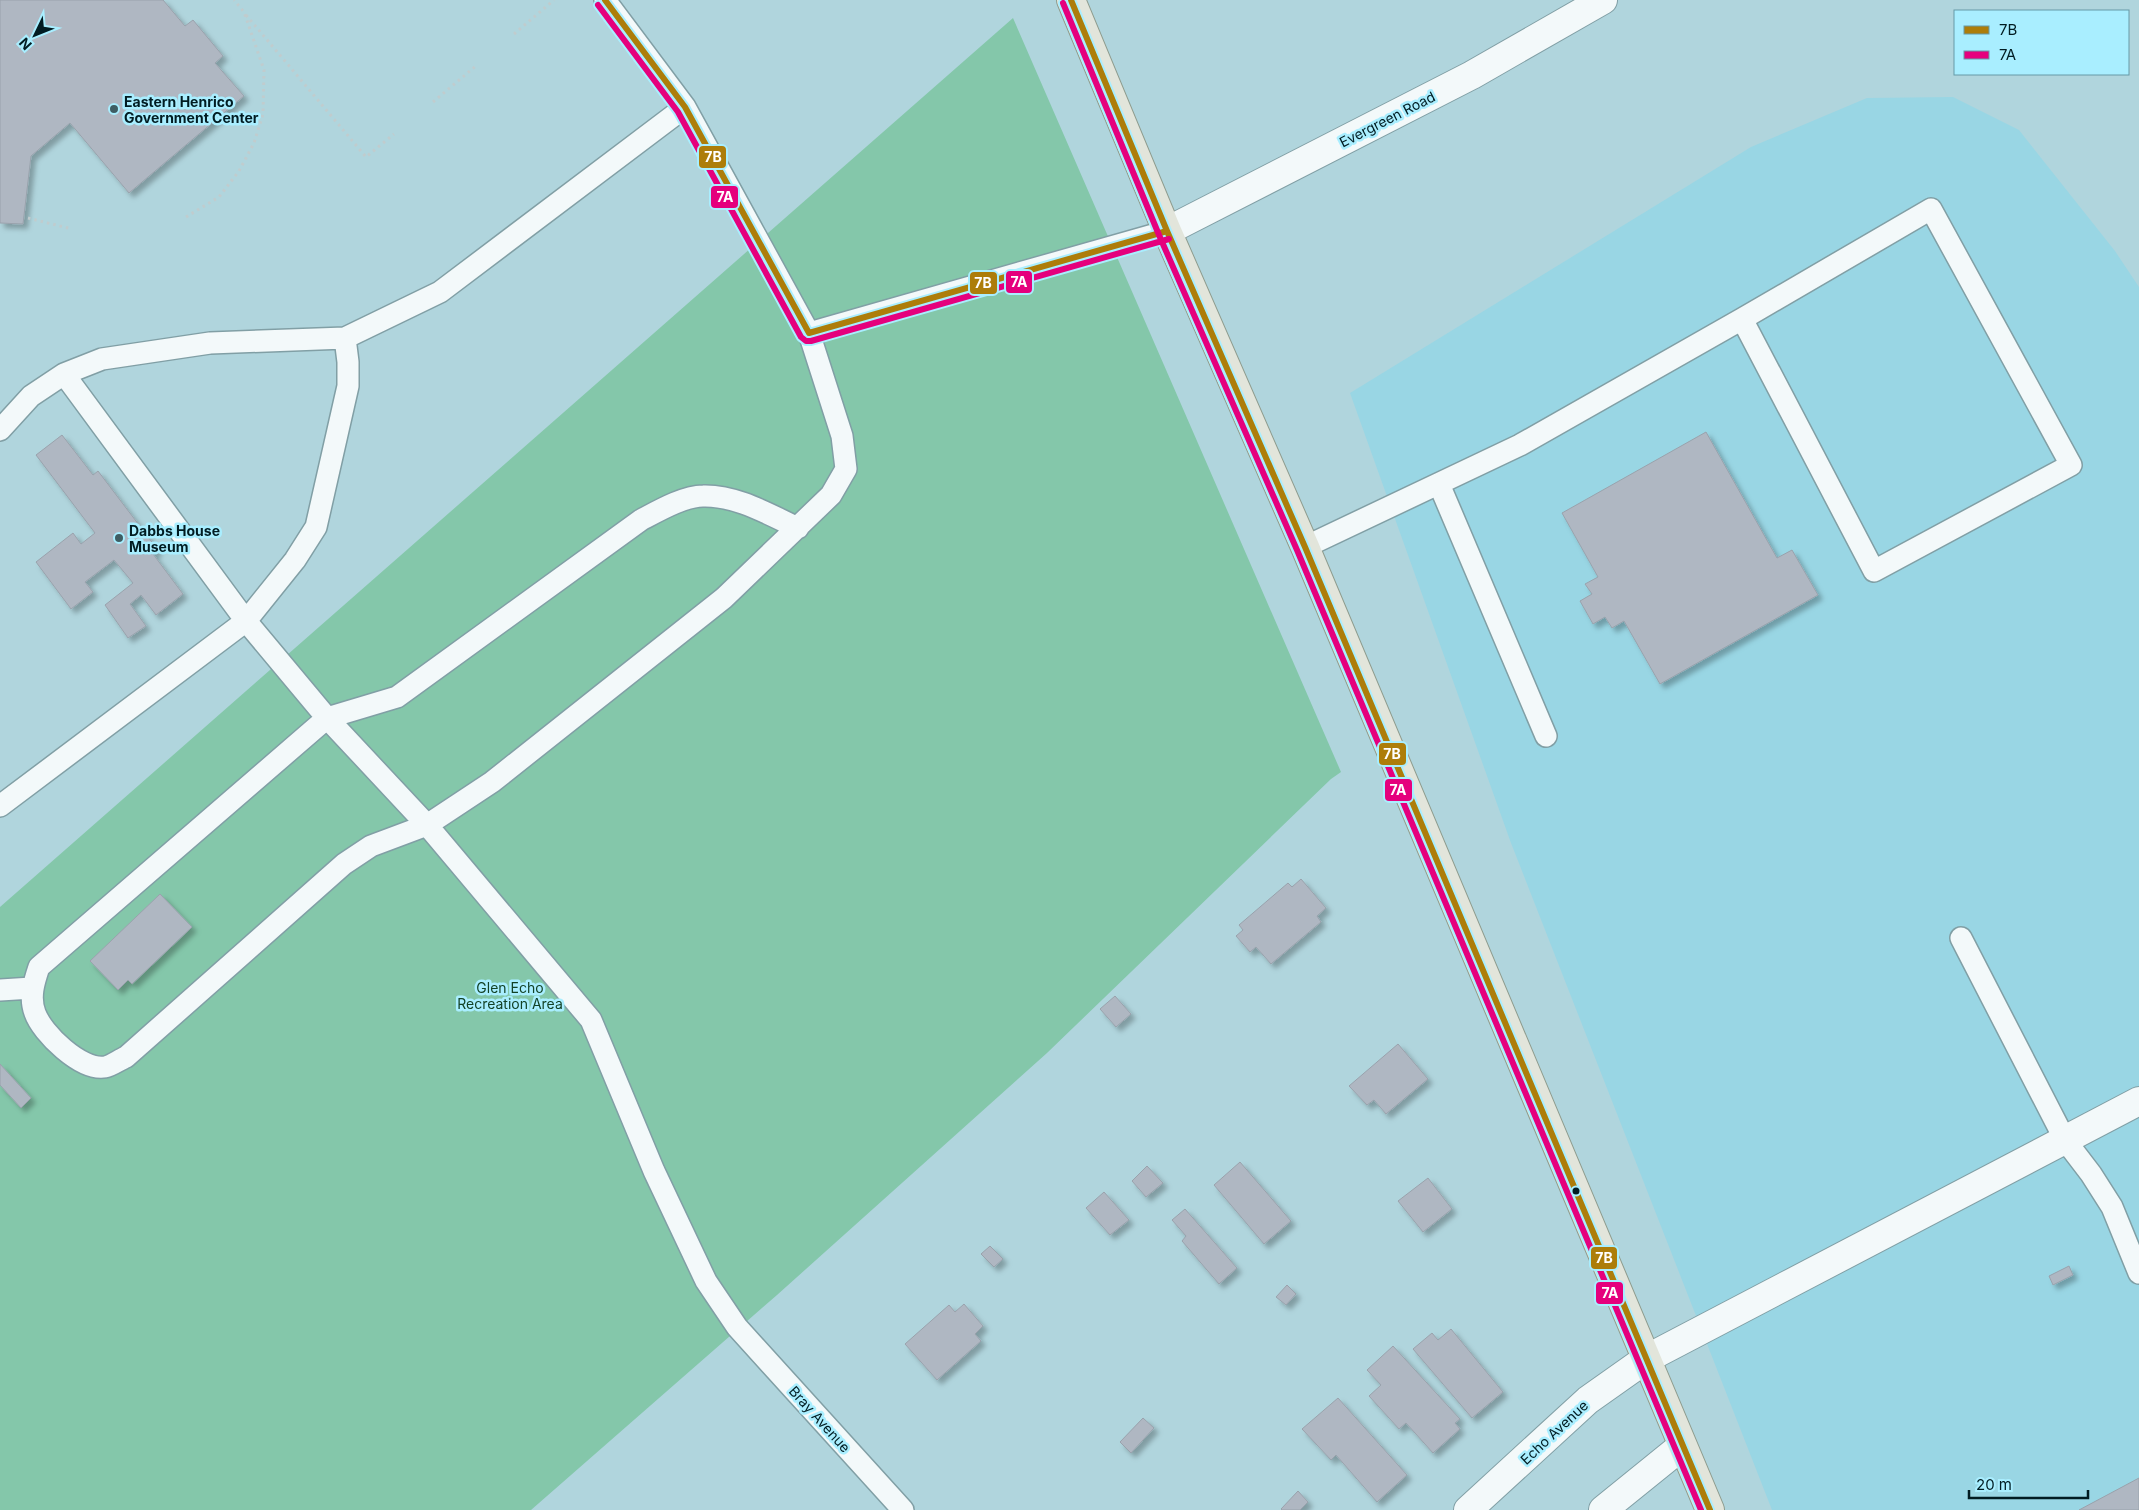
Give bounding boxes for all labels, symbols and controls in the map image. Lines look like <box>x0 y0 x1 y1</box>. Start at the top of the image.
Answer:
north arrow <box>10 10 60 60</box>
legend <box>1954 10 2129 75</box>
text: 7B <box>1999 20 2017 39</box>
text: N <box>15 35 35 54</box>
text: 7A <box>1999 45 2016 64</box>
street label: Evergreen Road <box>1336 88 1438 150</box>
place label: Eastern Henrico Government Center <box>124 93 259 126</box>
marker: Eastern Henrico Government Center <box>108 103 120 115</box>
line badge: 7B <box>698 145 727 169</box>
text: 7B <box>704 148 722 165</box>
line badge: 7A <box>710 185 739 209</box>
text: 7A <box>716 188 734 205</box>
line badge: 7A <box>1005 270 1033 294</box>
line badge: 7B <box>969 271 998 295</box>
text: 7A <box>1010 273 1028 290</box>
text: 7B <box>974 274 992 291</box>
place label: Dabbs House Museum <box>129 522 220 555</box>
marker: Dabbs House Museum <box>113 532 125 544</box>
line badge: 7B <box>1378 742 1407 766</box>
text: 7B <box>1383 745 1401 762</box>
line badge: 7A <box>1384 778 1413 802</box>
text: 7A <box>1389 781 1407 798</box>
park label: Glen Echo Recreation Area <box>457 979 563 1012</box>
unlabelled marker <box>1571 1186 1581 1196</box>
line badge: 7B <box>1590 1246 1618 1270</box>
text: 7B <box>1595 1249 1613 1266</box>
line badge: 7A <box>1595 1281 1624 1305</box>
text: 7A <box>1601 1284 1619 1301</box>
street label: Bray Avenue <box>786 1382 854 1456</box>
street label: Echo Avenue <box>1517 1396 1591 1468</box>
scale bar <box>1969 1468 2088 1500</box>
text: 20 m <box>1976 1475 2012 1494</box>

